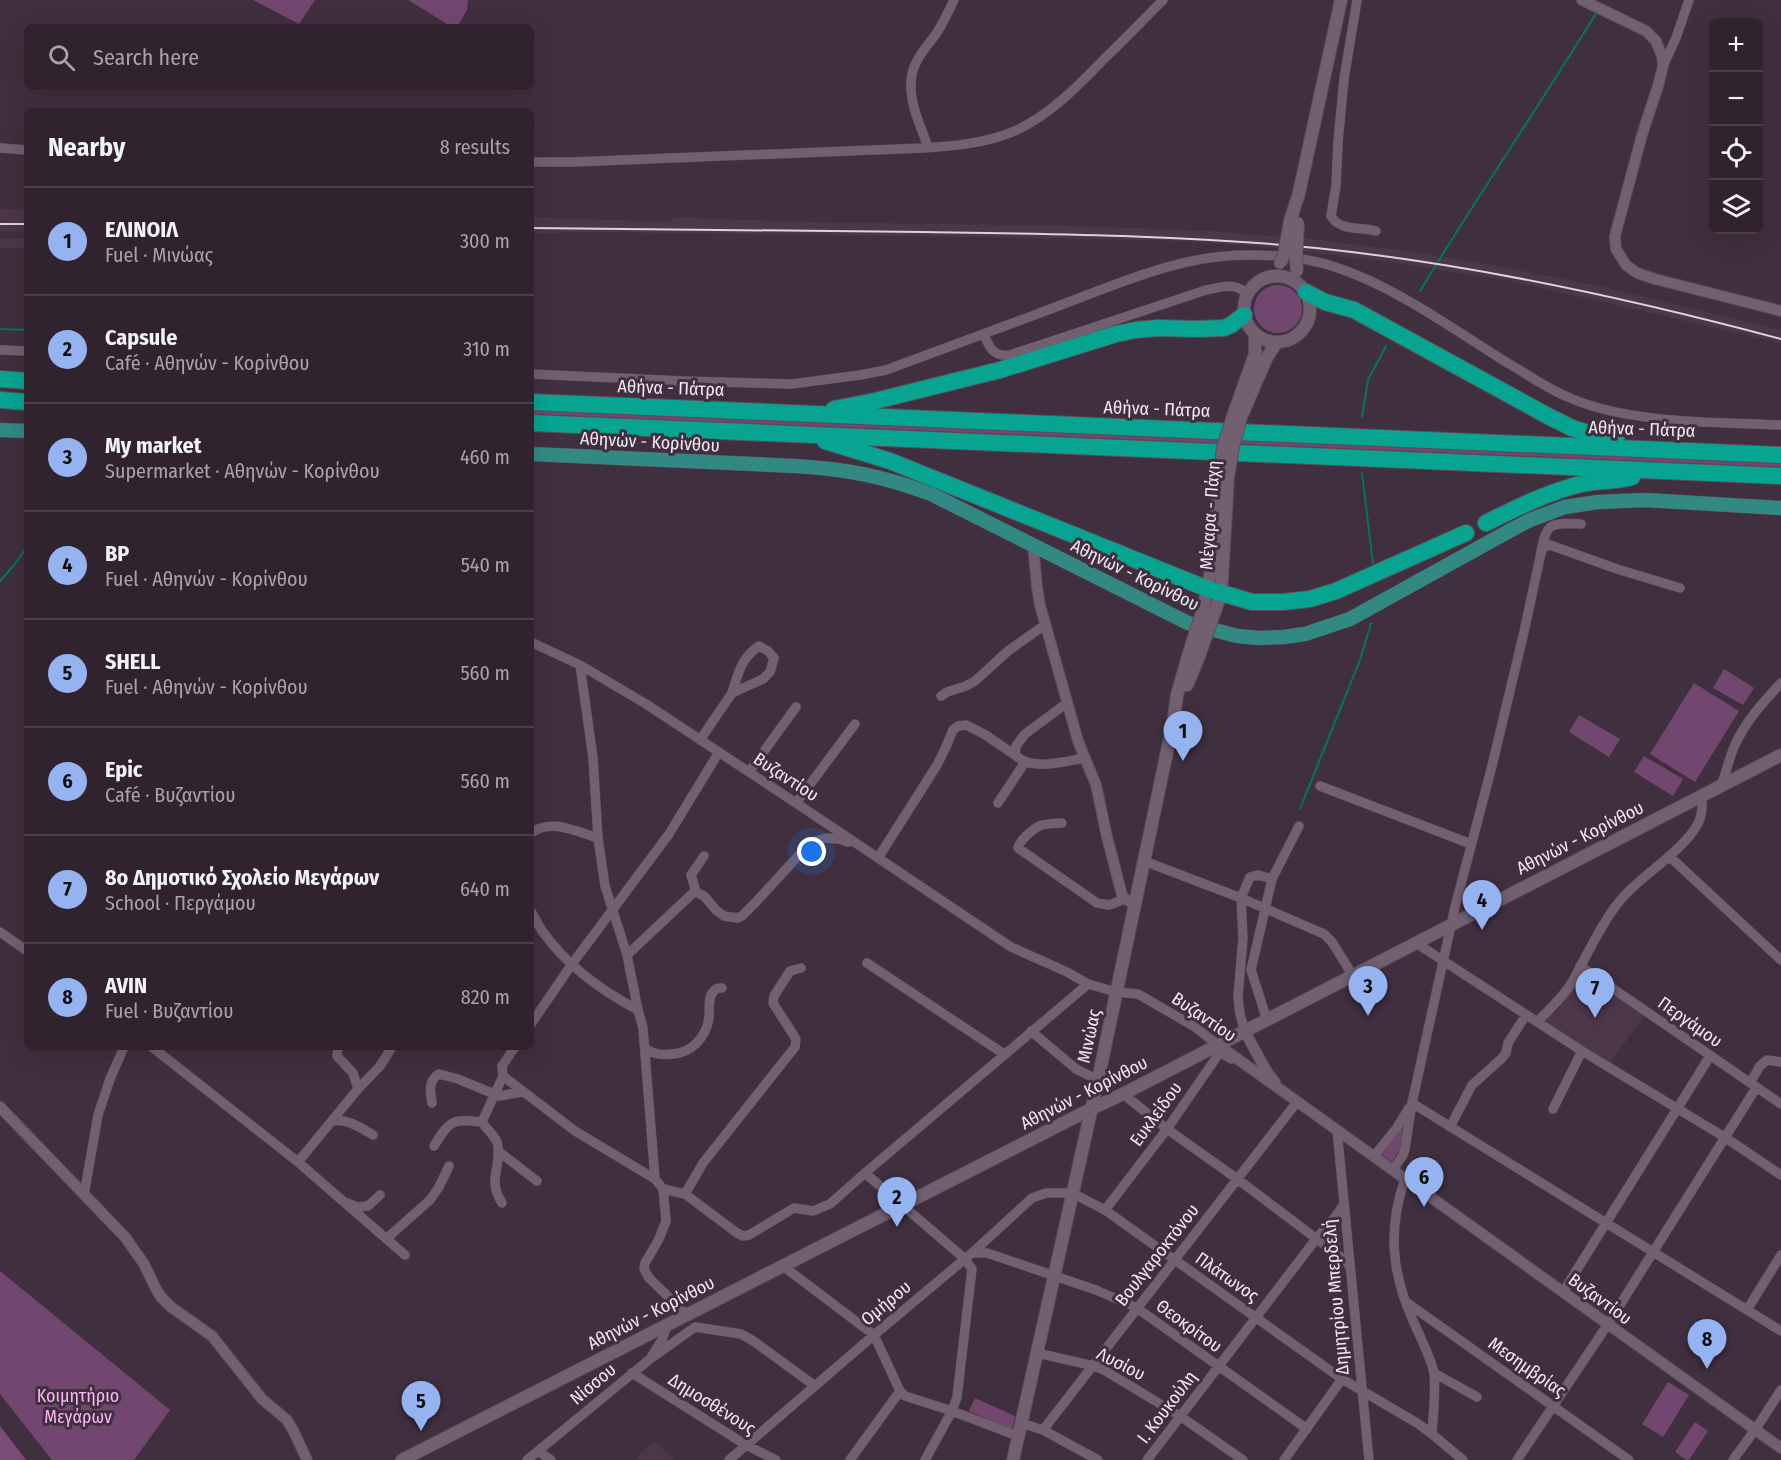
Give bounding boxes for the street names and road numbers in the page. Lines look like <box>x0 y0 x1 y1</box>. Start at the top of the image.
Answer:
street label: Αθήνα - Πάτρα <box>617 375 725 401</box>
street label: Αθήνα - Πάτρα <box>1103 396 1211 422</box>
street label: Αθήνα - Πάτρα <box>1588 416 1696 442</box>
street label: Αθηνών - Κορίνθου <box>580 427 720 457</box>
street label: Μέγαρα - Πάχη <box>1195 459 1225 571</box>
street label: Αθηνών - Κορίνθου <box>1067 534 1203 616</box>
street label: Βυζαντίου <box>749 748 823 806</box>
street label: Αθηνών - Κορίνθου <box>1513 796 1647 880</box>
street label: Βυζαντίου <box>1168 987 1240 1047</box>
street label: Περγάμου <box>1654 992 1726 1052</box>
street label: Μινώας <box>1073 1007 1106 1065</box>
street label: Αθηνών - Κορίνθου <box>1017 1051 1151 1135</box>
street label: Ευκλείδου <box>1125 1078 1187 1150</box>
street label: Βουλγαροκτόνου <box>1110 1199 1204 1311</box>
street label: Δημητρίου Μπερδελή <box>1318 1218 1354 1376</box>
street label: Πλάτωνος <box>1191 1247 1263 1307</box>
street label: Βυζαντίου <box>1564 1269 1636 1329</box>
street label: Αθηνών - Κορίνθου <box>584 1271 718 1355</box>
street label: Ομήρου <box>857 1276 915 1330</box>
street label: Θεοκρίτου <box>1152 1295 1226 1357</box>
street label: Μεσημβρίας <box>1484 1332 1570 1402</box>
street label: Λυσίου <box>1093 1343 1149 1385</box>
street label: Νίσσου <box>566 1358 620 1410</box>
street label: Ι. Κουκούλη <box>1133 1366 1201 1448</box>
street label: Δημοσθένους <box>664 1369 760 1440</box>

